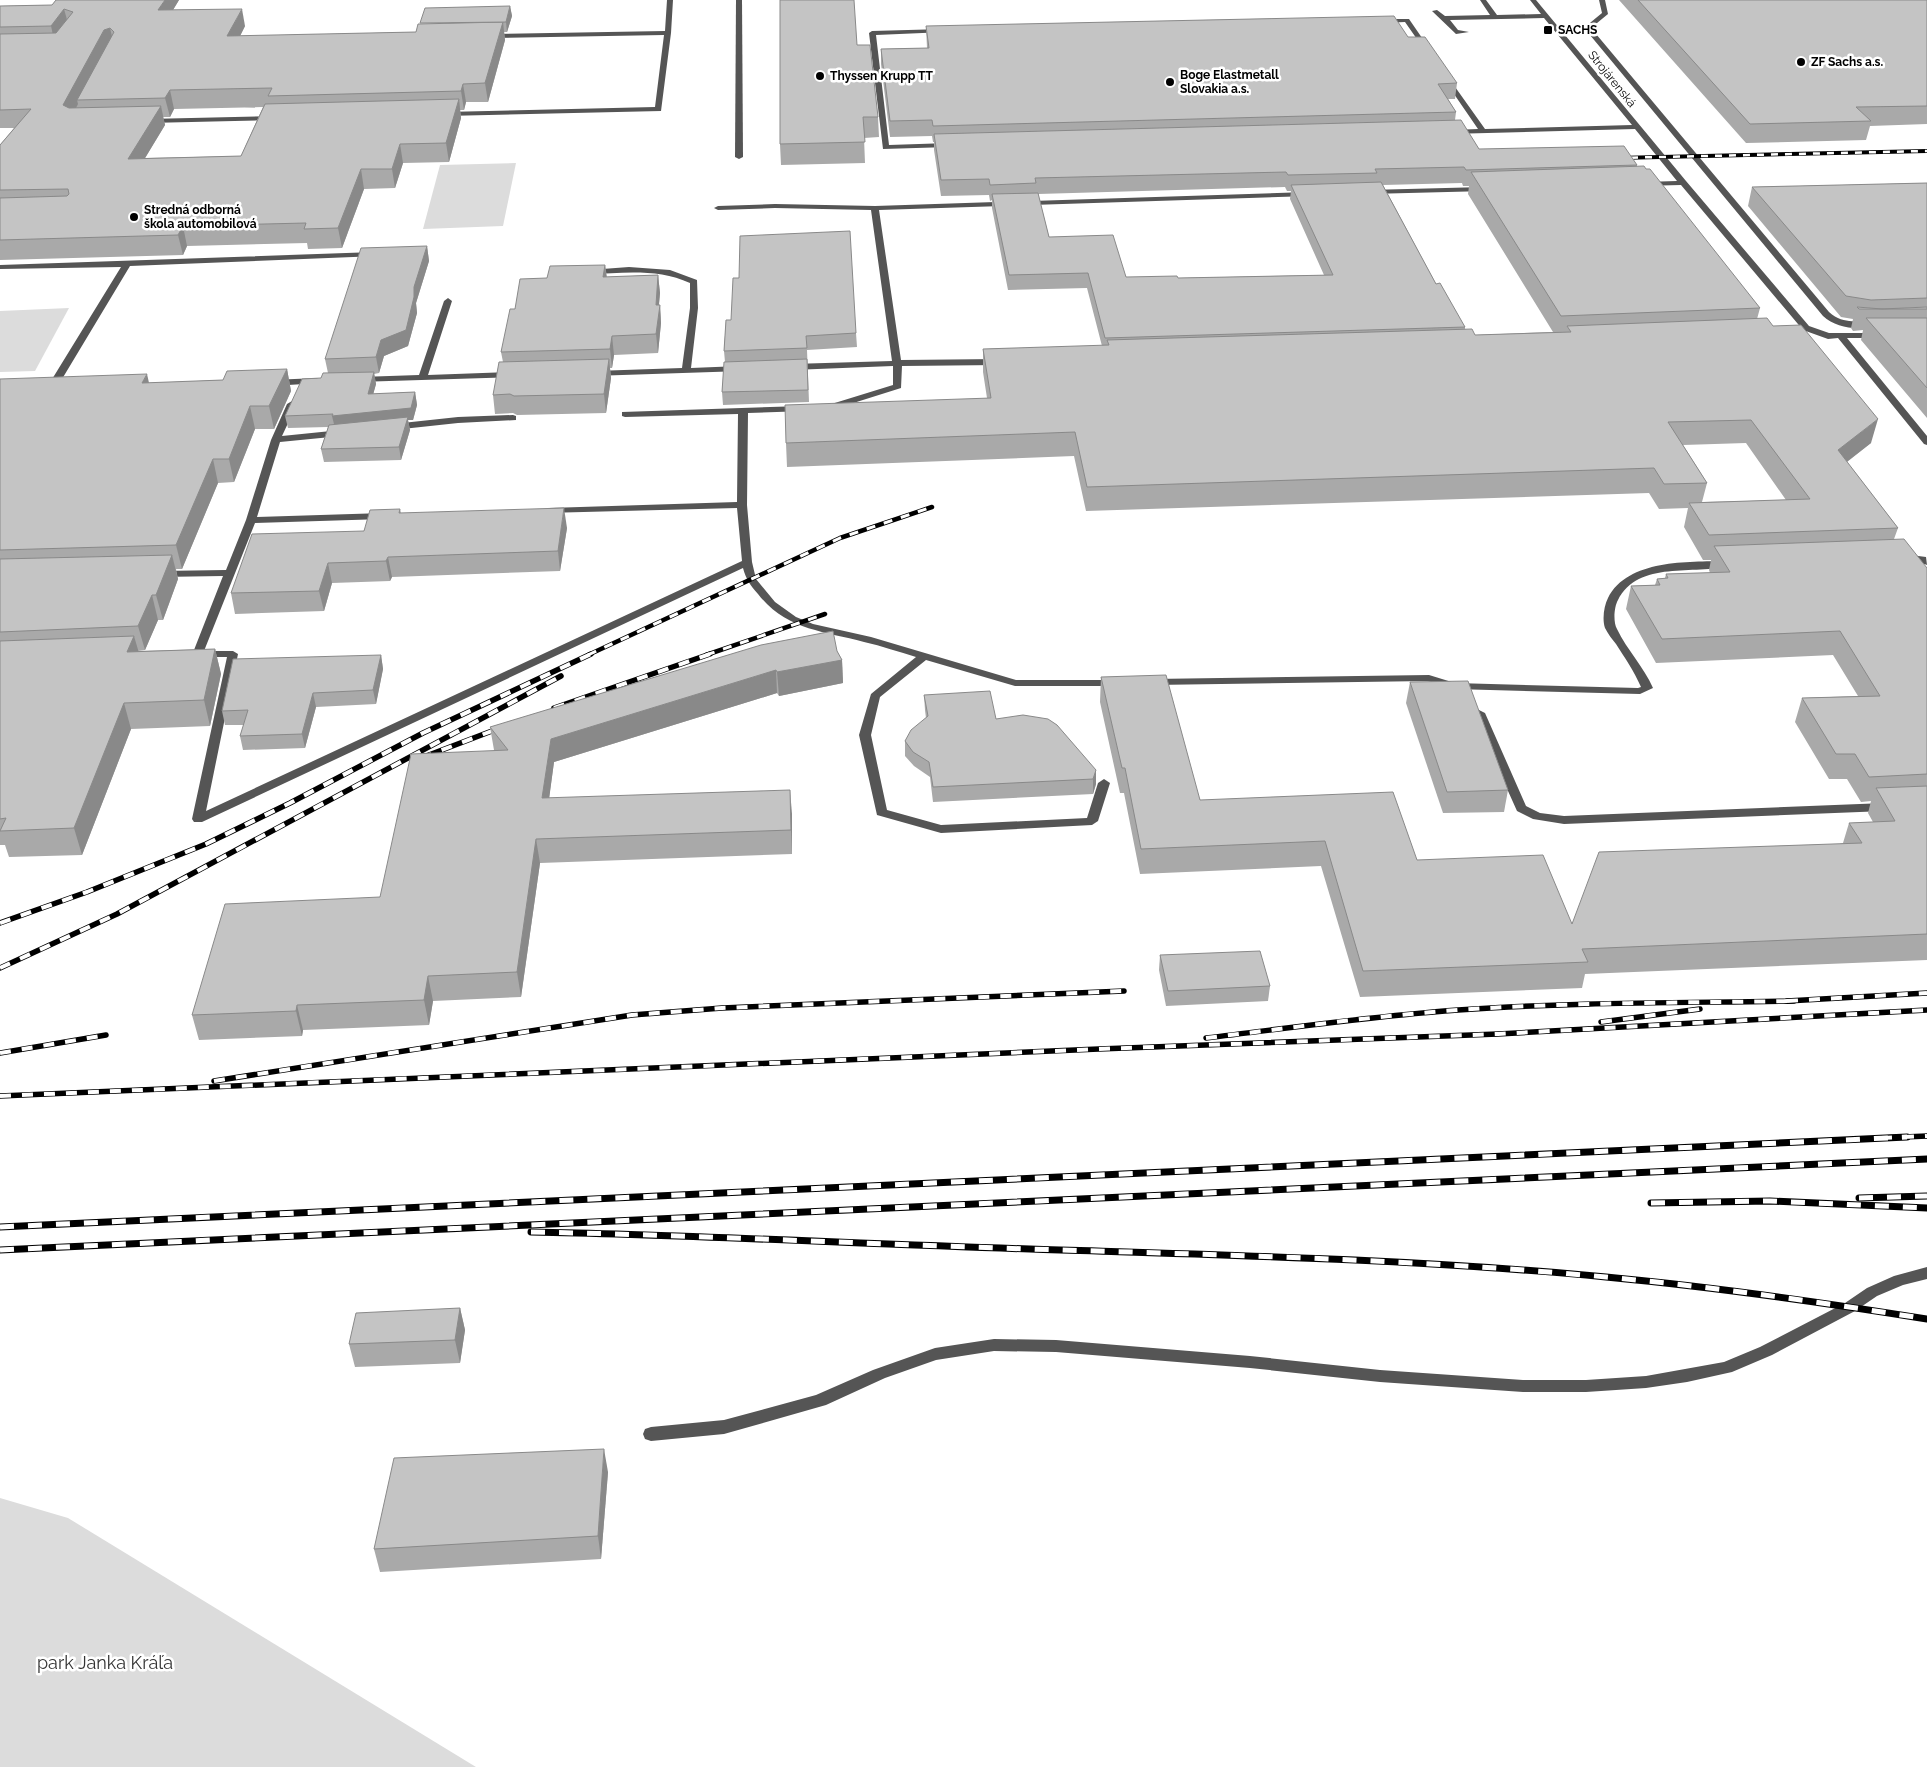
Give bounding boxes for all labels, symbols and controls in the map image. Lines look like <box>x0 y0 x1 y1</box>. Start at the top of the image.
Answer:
place label: SACHS <box>1558 23 1597 37</box>
marker: SACHS <box>1542 24 1554 36</box>
street label: Strojárenská <box>1585 48 1639 110</box>
place label: ZF Sachs a.s. <box>1811 55 1884 69</box>
marker: ZF Sachs a.s. <box>1795 56 1807 68</box>
place label: Boge Elastmetall Slovakia a.s. <box>1180 68 1279 96</box>
place label: Thyssen Krupp TT <box>830 69 933 83</box>
marker: Thyssen Krupp TT <box>814 70 826 82</box>
marker: Boge Elastmetall Slovakia a.s. <box>1164 76 1176 88</box>
place label: Stredná odborná škola automobilová <box>144 203 257 231</box>
marker: Stredná odborná škola automobilová <box>128 211 140 223</box>
park label: park Janka Kráľa <box>37 1652 173 1673</box>

